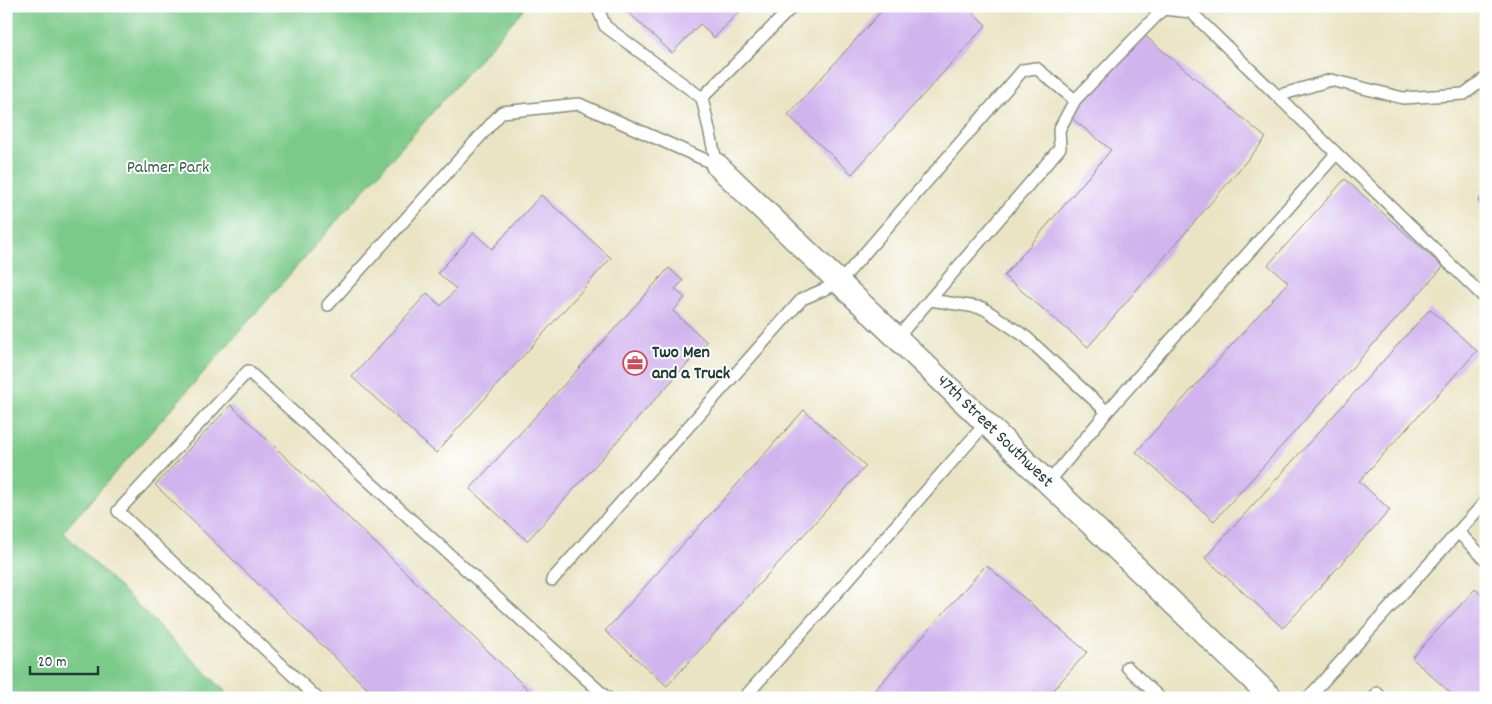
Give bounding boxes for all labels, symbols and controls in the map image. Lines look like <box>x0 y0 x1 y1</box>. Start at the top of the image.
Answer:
park label: Palmer Park <box>127 156 209 181</box>
place label: Two Men and a Truck <box>652 341 731 387</box>
office icon: Two Men and a Truck <box>622 350 648 376</box>
street label: 47th Street Southwest <box>931 369 1059 494</box>
scale bar <box>30 644 98 676</box>
text: 20 m <box>38 652 66 674</box>

